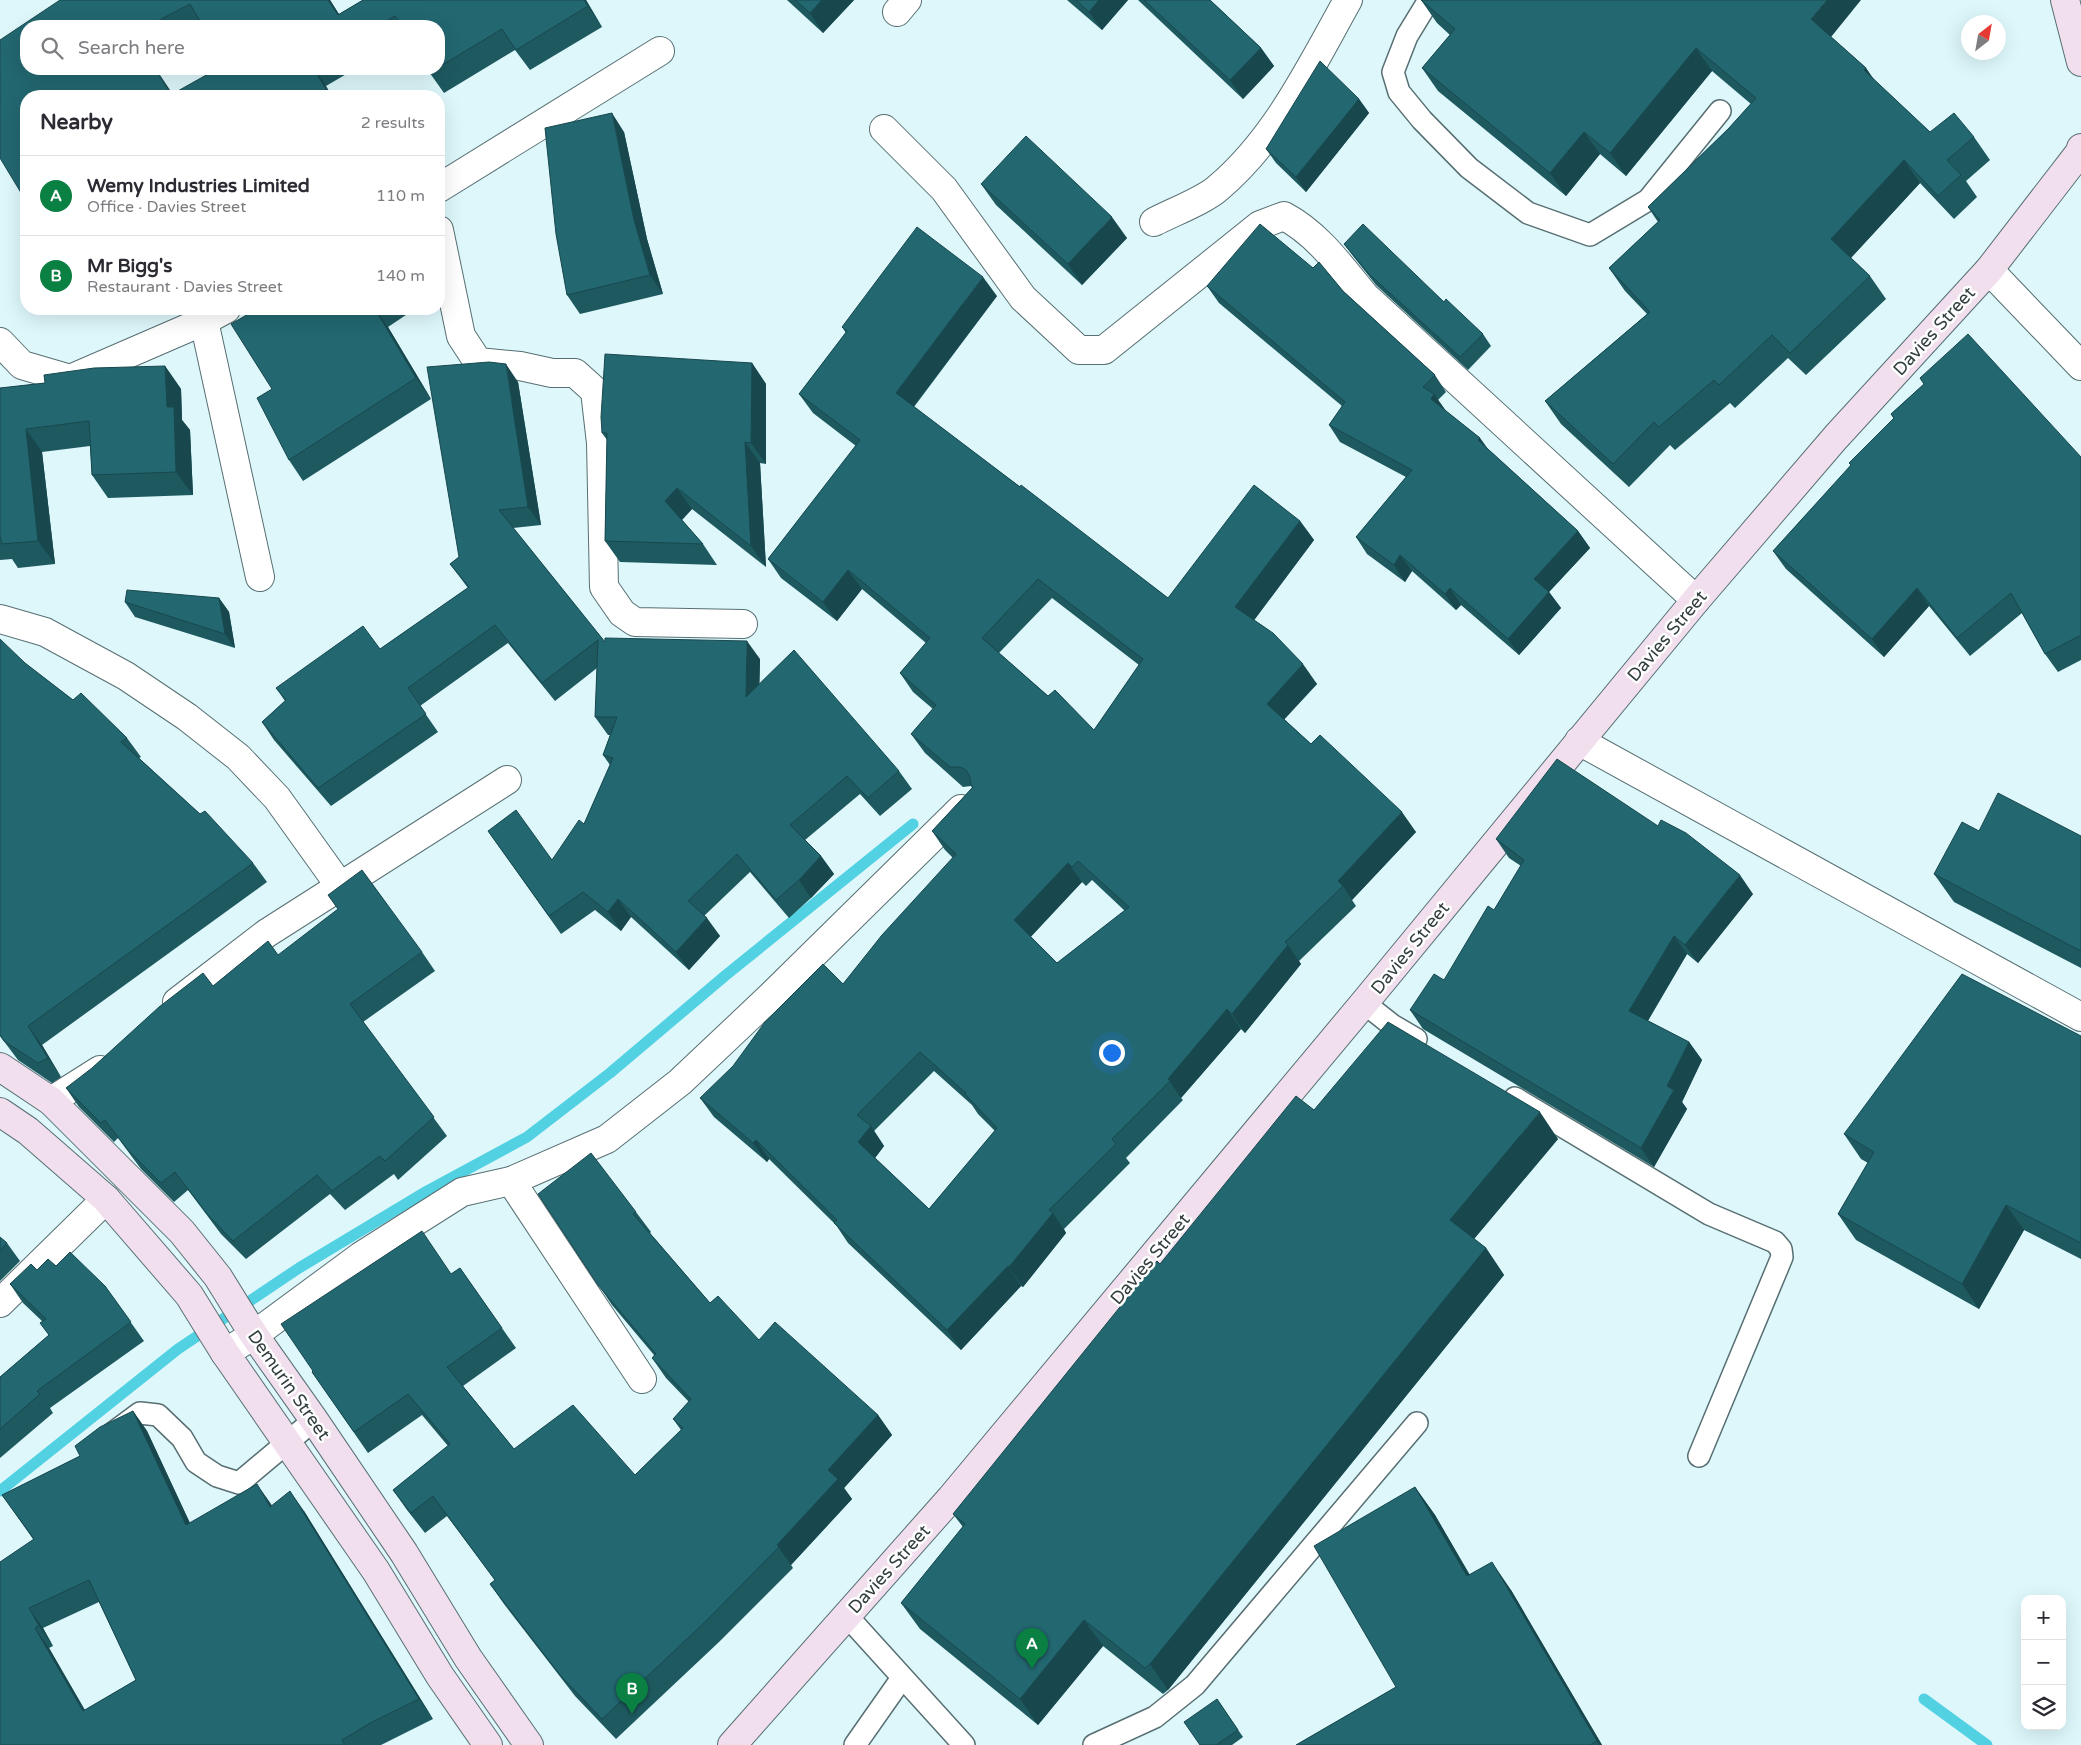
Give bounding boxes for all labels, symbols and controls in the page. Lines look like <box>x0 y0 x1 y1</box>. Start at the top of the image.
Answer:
north arrow <box>1961 15 2006 60</box>
search box <box>20 20 445 75</box>
icon: search <box>38 34 66 62</box>
text: Search here <box>78 37 185 59</box>
text: Nearby <box>40 110 113 135</box>
text: 2 results <box>361 113 425 133</box>
text: Wemy Industries Limited <box>87 175 310 197</box>
text: A <box>50 186 62 206</box>
text: 110 m <box>376 186 425 206</box>
text: Office · Davies Street <box>87 197 246 217</box>
text: Mr Bigg's <box>87 255 172 277</box>
text: B <box>50 266 62 286</box>
text: 140 m <box>376 266 425 286</box>
text: Restaurant · Davies Street <box>87 277 283 297</box>
street label: Davies Street <box>1888 282 1980 380</box>
street label: Davies Street <box>1622 586 1712 686</box>
street label: Davies Street <box>1366 897 1454 999</box>
your location <box>1099 1040 1125 1066</box>
street label: Davies Street <box>1105 1209 1195 1309</box>
street label: Demurin Street <box>243 1326 335 1444</box>
street label: Davies Street <box>843 1520 935 1618</box>
map controls <box>2021 1595 2066 1730</box>
button: + <box>2021 1595 2066 1640</box>
pin: A <box>1016 1628 1048 1669</box>
button: − <box>2021 1640 2066 1685</box>
pin: B <box>616 1673 648 1714</box>
button: layers <box>2021 1685 2066 1730</box>

